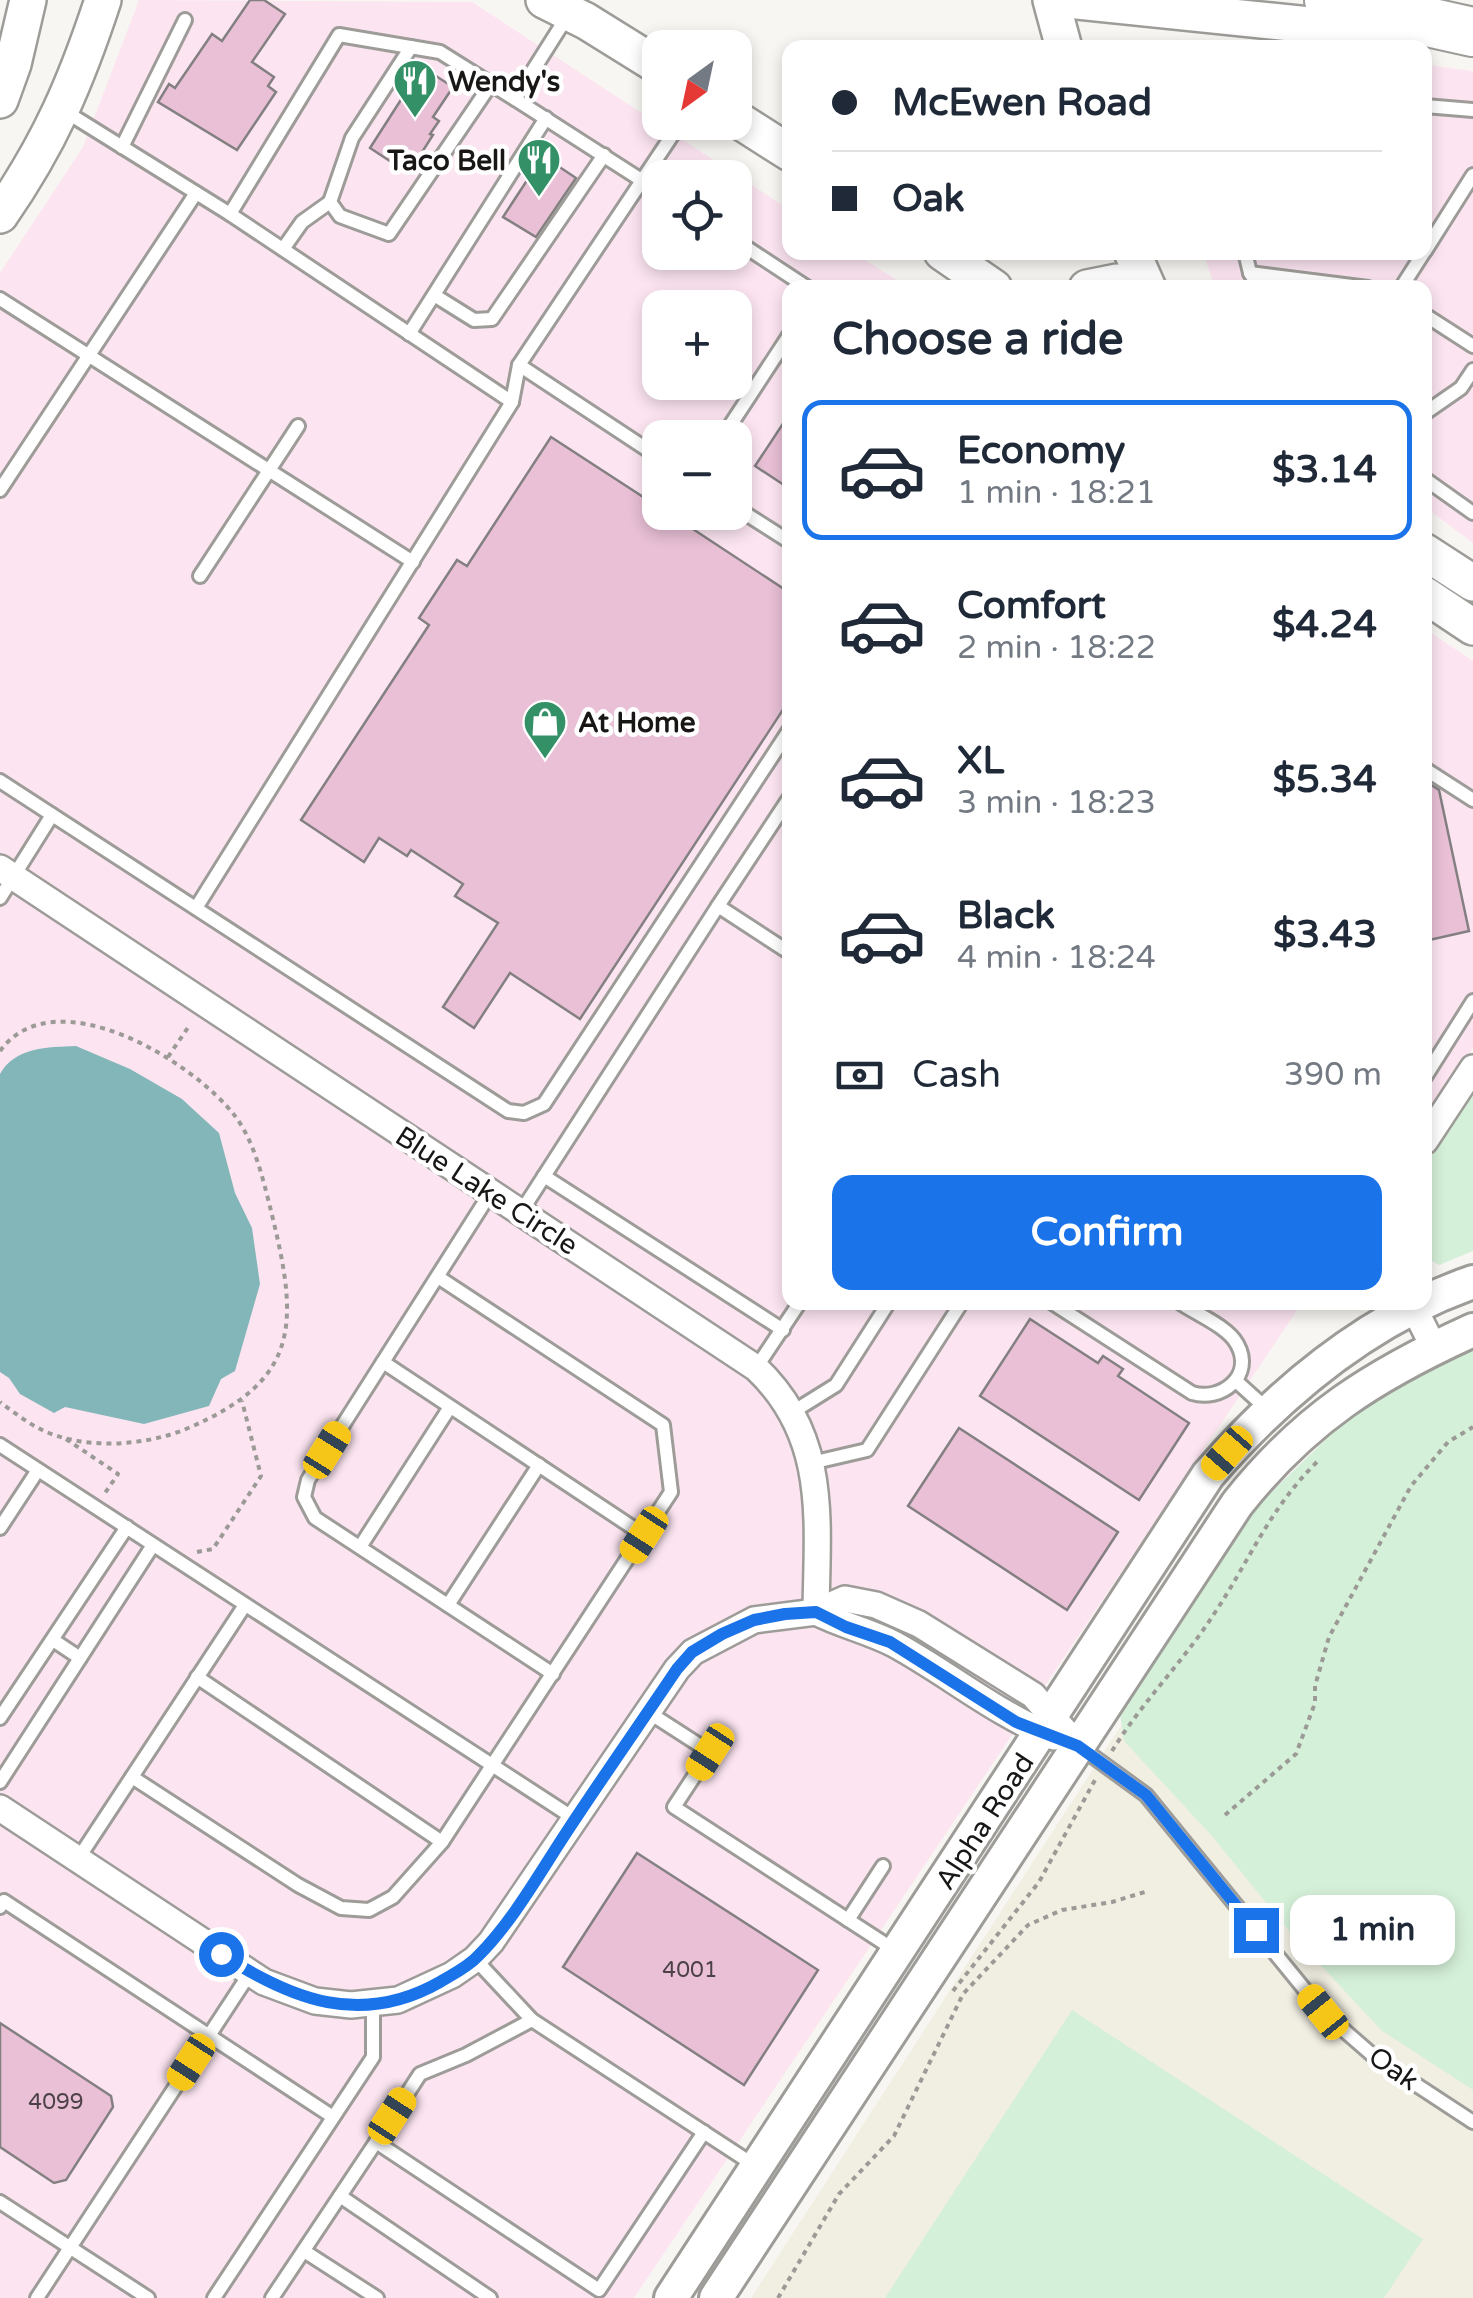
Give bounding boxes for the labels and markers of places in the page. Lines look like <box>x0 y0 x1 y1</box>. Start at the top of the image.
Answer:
restaurant icon: Wendy's <box>392 58 438 119</box>
place label: Wendy's <box>448 65 560 99</box>
restaurant icon: Taco Bell <box>516 137 562 198</box>
place label: Taco Bell <box>386 144 506 178</box>
shop icon: At Home <box>522 699 568 760</box>
place label: At Home <box>578 706 696 740</box>

